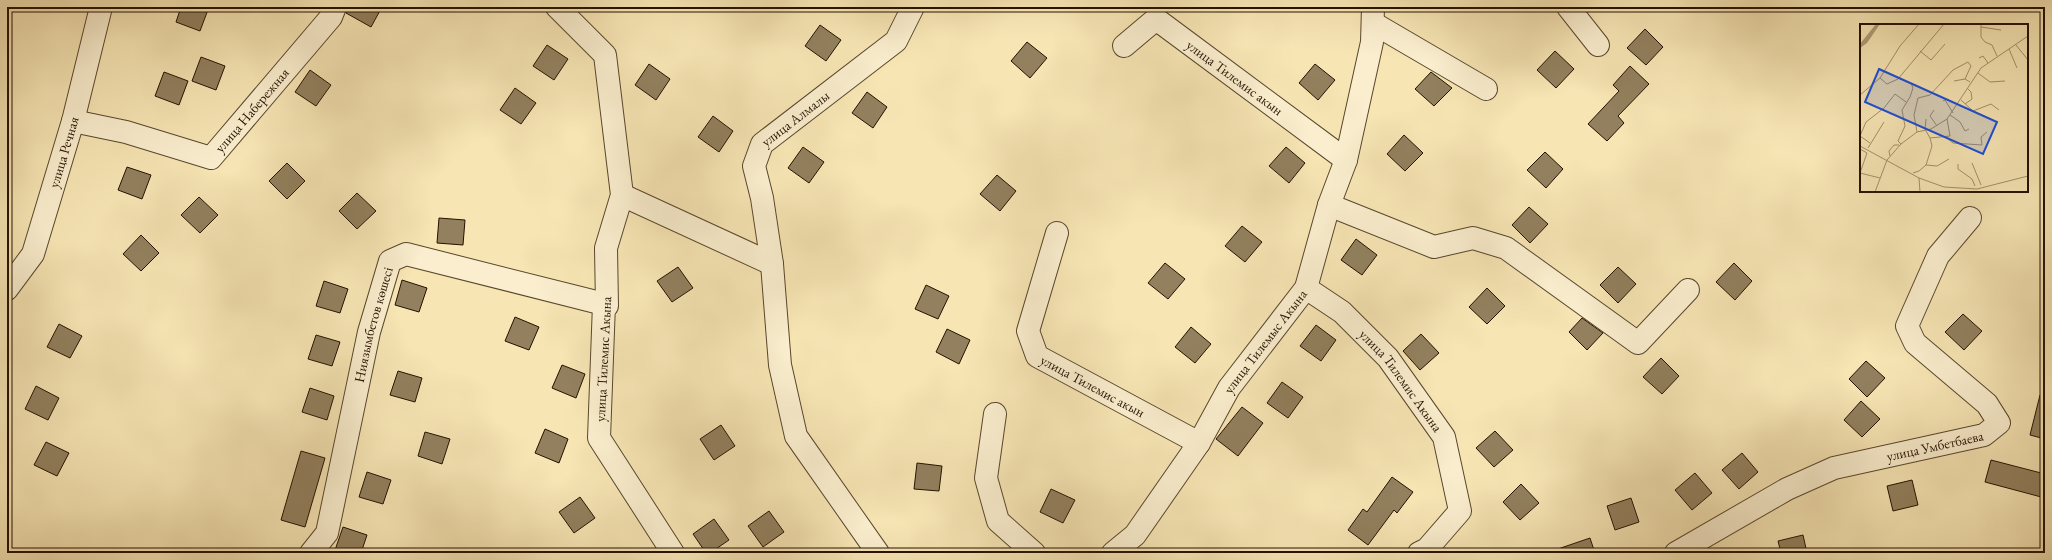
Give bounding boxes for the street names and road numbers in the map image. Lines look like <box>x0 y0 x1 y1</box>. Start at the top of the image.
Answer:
street label: улица Тилемис акын <box>1183 36 1287 119</box>
street label: улица Набережная <box>211 64 293 156</box>
street label: улица Алмалы <box>757 86 833 150</box>
street label: улица Речная <box>44 115 83 190</box>
street label: Ниязымбетов көшесі <box>350 264 397 384</box>
street label: улица Тилемыс Акына <box>1219 285 1311 396</box>
street label: улица Тилемис Акына <box>591 295 615 422</box>
street label: улица Тилемис Акына <box>1355 325 1447 436</box>
street label: улица Тилемис акын <box>1037 351 1148 421</box>
street label: улица Умбетбаева <box>1885 426 1986 465</box>

